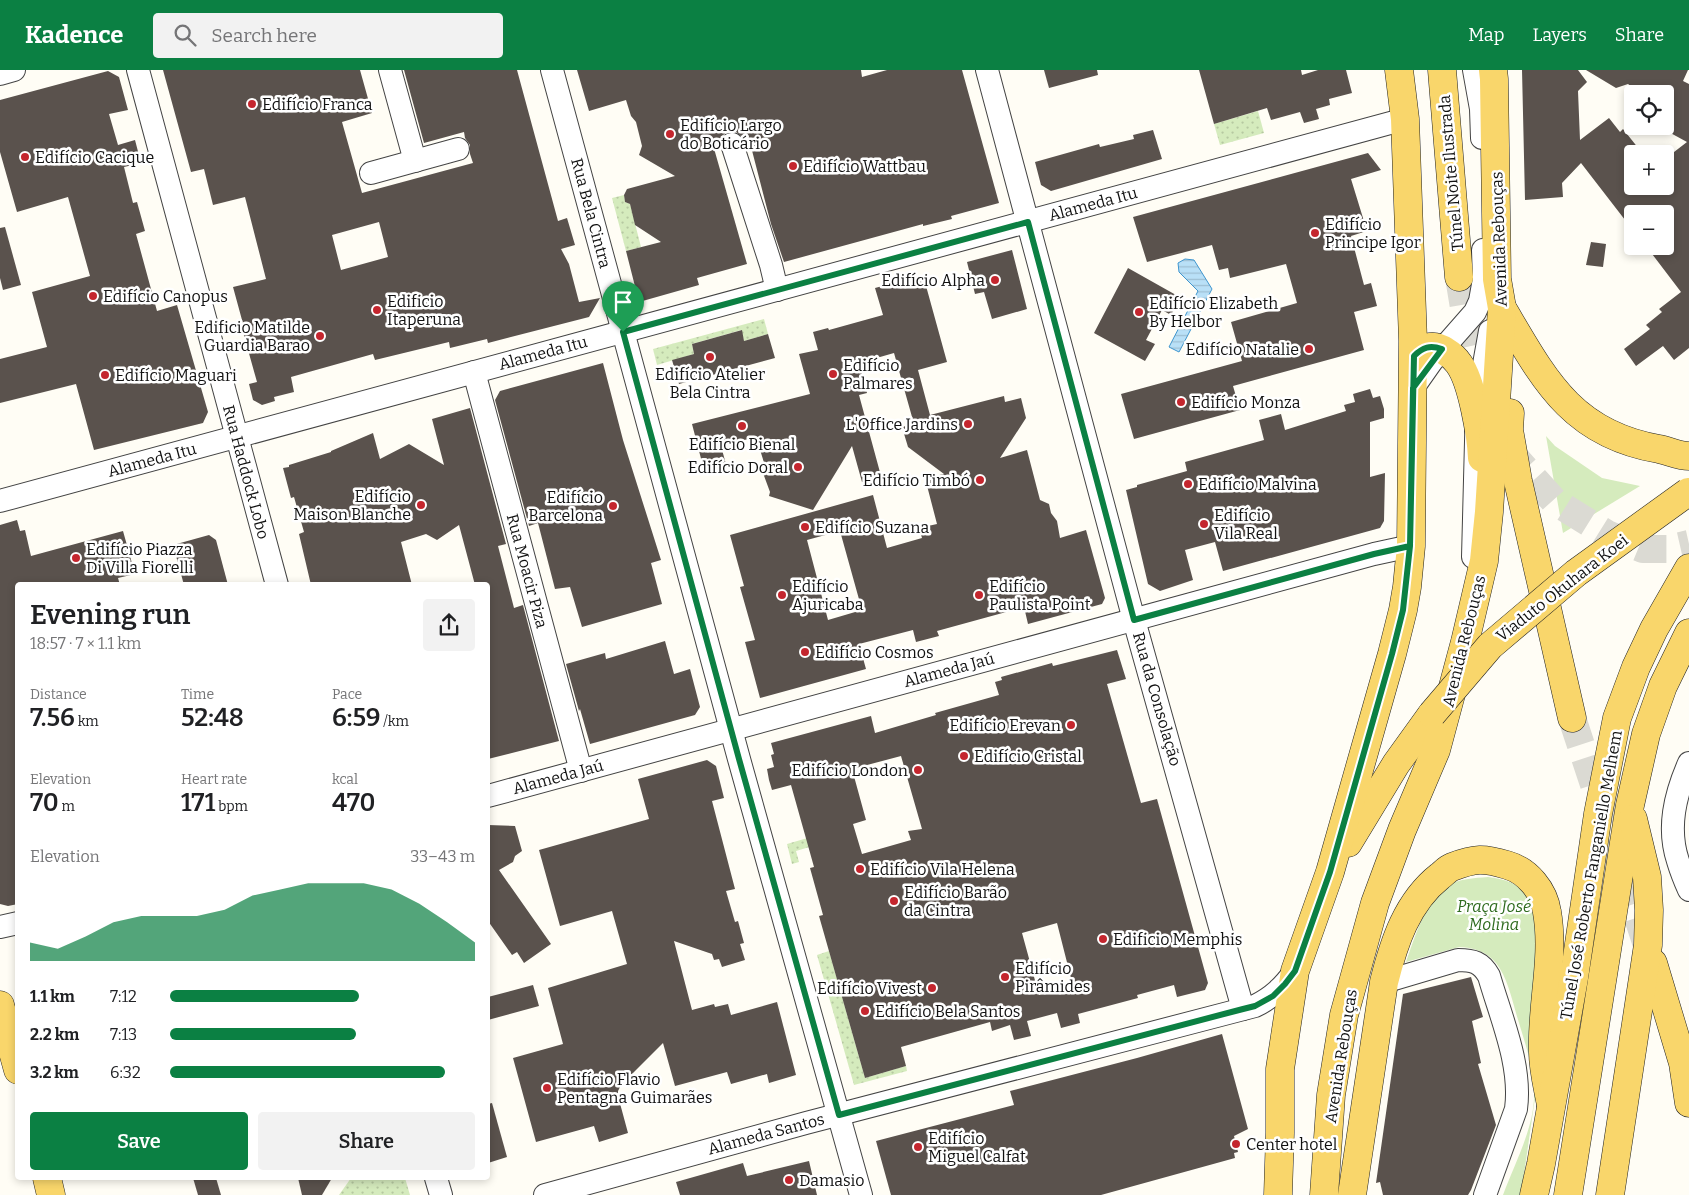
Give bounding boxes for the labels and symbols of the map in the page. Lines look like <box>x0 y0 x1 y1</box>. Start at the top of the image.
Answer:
street label: Túnel Noite Ilustrada <box>1435 94 1467 252</box>
place label: Edifício Franca <box>262 95 373 114</box>
marker: Edifício Franca <box>246 98 258 110</box>
place label: Edifício Largo do Boticário <box>680 116 782 153</box>
marker: Edifício Largo do Boticário <box>664 128 676 140</box>
place label: Edifício Cacique <box>35 148 154 167</box>
marker: Edifício Cacique <box>19 151 31 163</box>
street label: Rua Bela Cintra <box>567 156 615 270</box>
place label: Edifício Wattbau <box>803 157 926 176</box>
marker: Edifício Wattbau <box>787 160 799 172</box>
street label: Avenida Rebouças <box>1487 171 1511 307</box>
street label: Alameda Itu <box>1047 183 1139 225</box>
place label: Edifício Principe Igor <box>1325 215 1421 252</box>
marker: Edifício Principe Igor <box>1309 227 1321 239</box>
place label: Edifício Alpha <box>881 271 985 290</box>
marker: Edifício Alpha <box>989 274 1001 286</box>
pin <box>602 281 644 332</box>
place label: Edifício Canopus <box>103 287 228 306</box>
marker: Edifício Canopus <box>87 290 99 302</box>
place label: Edificio Itaperuna <box>387 292 461 329</box>
place label: Edifício Elizabeth By Helbor <box>1149 294 1278 331</box>
marker: Edificio Itaperuna <box>371 304 383 316</box>
marker: Edifício Elizabeth By Helbor <box>1133 306 1145 318</box>
place label: Edificio Matilde Guardia Barao <box>194 318 310 355</box>
marker: Edificio Matilde Guardia Barao <box>314 330 326 342</box>
street label: Alameda Itu <box>497 332 589 374</box>
place label: Edifício Natalie <box>1186 340 1299 359</box>
marker: Edifício Natalie <box>1303 343 1315 355</box>
marker: Edifício Atelier Bela Cintra <box>704 351 716 363</box>
place label: Edifício Palmares <box>843 356 913 393</box>
place label: Edifício Atelier Bela Cintra <box>655 365 765 402</box>
place label: Edifício Maguari <box>115 366 237 385</box>
marker: Edifício Palmares <box>827 368 839 380</box>
marker: Edifício Maguari <box>99 369 111 381</box>
place label: Edifício Monza <box>1191 393 1301 412</box>
marker: Edifício Monza <box>1175 396 1187 408</box>
street label: Rua Haddock Lobo <box>219 403 273 541</box>
place label: L'Office Jardins <box>846 415 958 434</box>
marker: L'Office Jardins <box>962 418 974 430</box>
marker: Edifício Bienal <box>736 420 748 432</box>
place label: Edifício Bienal <box>689 435 796 454</box>
street label: Alameda Itu <box>106 439 198 481</box>
place label: Edifício Doral <box>688 458 788 477</box>
marker: Edifício Doral <box>792 461 804 473</box>
place label: Edifício Timbó <box>863 471 970 490</box>
marker: Edifício Timbó <box>974 474 986 486</box>
place label: Edifício Malvina <box>1198 475 1317 494</box>
marker: Edifício Malvina <box>1182 478 1194 490</box>
place label: Edifício Maison Blanche <box>293 487 411 524</box>
place label: Edifício Barcelona <box>528 488 603 525</box>
marker: Edifício Maison Blanche <box>415 499 427 511</box>
marker: Edifício Barcelona <box>607 500 619 512</box>
place label: Edifício Vila Real <box>1214 506 1278 543</box>
street label: Rua Moacir Piza <box>503 512 551 631</box>
place label: Edifício Suzana <box>815 518 929 537</box>
marker: Edifício Vila Real <box>1198 518 1210 530</box>
marker: Edifício Suzana <box>799 521 811 533</box>
street label: Viaduto Okuhara Koei <box>1492 530 1632 645</box>
place label: Edifício Piazza Di Villa Fiorelli <box>86 540 194 577</box>
marker: Edifício Piazza Di Villa Fiorelli <box>70 552 82 564</box>
street label: Avenida Rebouças <box>1438 573 1490 709</box>
place label: Edifício Ajuricaba <box>792 577 864 614</box>
place label: Edifício Paulista Point <box>989 577 1091 614</box>
marker: Edifício Ajuricaba <box>776 589 788 601</box>
marker: Edifício Paulista Point <box>973 589 985 601</box>
street label: Rua da Consolação <box>1129 630 1185 768</box>
place label: Edifício Cosmos <box>815 643 934 662</box>
marker: Edifício Cosmos <box>799 646 811 658</box>
street label: Alameda Jaú <box>902 649 997 691</box>
place label: Edifício Erevan <box>949 716 1061 735</box>
marker: Edifício Erevan <box>1065 719 1077 731</box>
street label: Túnel José Roberto Fanganiello Melhem <box>1556 729 1626 1021</box>
place label: Edifício Cristal <box>974 747 1082 766</box>
marker: Edifício Cristal <box>958 750 970 762</box>
street label: Alameda Jaú <box>511 756 606 798</box>
place label: Edifício London <box>792 761 908 780</box>
marker: Edifício London <box>912 764 924 776</box>
place label: Edifício Vila Helena <box>870 860 1015 879</box>
marker: Edifício Vila Helena <box>854 863 866 875</box>
place label: Edifício Barão da Cintra <box>904 883 1007 920</box>
marker: Edifício Barão da Cintra <box>888 895 900 907</box>
park label: Praça José Molina <box>1457 897 1531 934</box>
place label: Edificio Memphis <box>1113 930 1243 949</box>
marker: Edificio Memphis <box>1097 933 1109 945</box>
place label: Edifício Pirâmides <box>1015 959 1090 996</box>
marker: Edifício Pirâmides <box>999 971 1011 983</box>
place label: Edifício Vivest <box>817 979 922 998</box>
marker: Edifício Vivest <box>926 982 938 994</box>
street label: Avenida Rebouças <box>1321 988 1361 1124</box>
place label: Edifício Bela Santos <box>875 1002 1020 1021</box>
marker: Edifício Bela Santos <box>859 1005 871 1017</box>
place label: Edifício Flavio Pentagna Guimarães <box>557 1070 712 1107</box>
marker: Edifício Flavio Pentagna Guimarães <box>541 1082 553 1094</box>
street label: Alameda Santos <box>706 1109 826 1159</box>
place label: Edifício Miguel Calfat <box>928 1129 1026 1166</box>
place label: Center hotel <box>1246 1135 1338 1154</box>
marker: Center hotel <box>1230 1138 1242 1150</box>
marker: Edifício Miguel Calfat <box>912 1141 924 1153</box>
place label: Damasio <box>799 1171 865 1190</box>
marker: Damasio <box>783 1174 795 1186</box>

